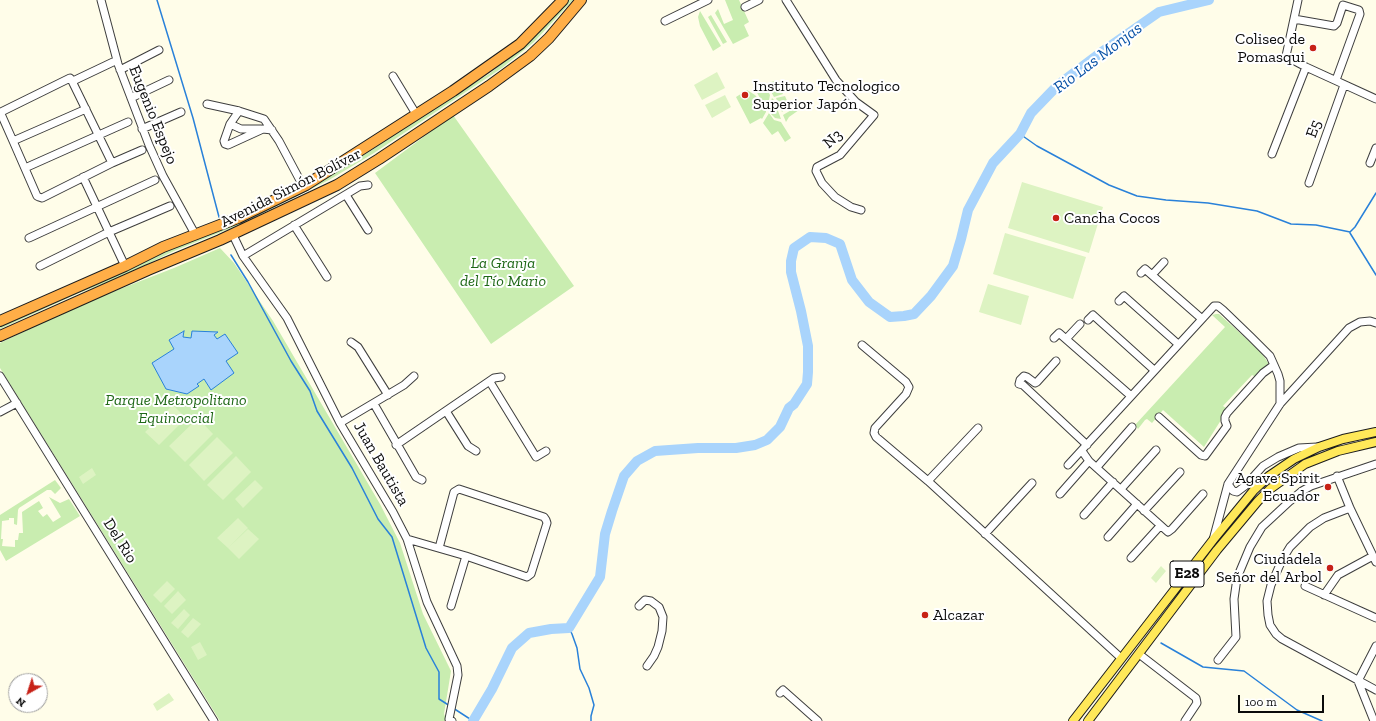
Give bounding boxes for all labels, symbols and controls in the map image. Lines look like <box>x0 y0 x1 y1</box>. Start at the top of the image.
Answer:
water label: Rio Las Monjas <box>1050 18 1146 98</box>
place label: Coliseo de Pomasqui <box>1235 29 1305 67</box>
marker: Coliseo de Pomasqui <box>1308 43 1318 53</box>
street label: Eugenio Espejo <box>124 63 182 167</box>
place label: Instituto Tecnologico Superior Japón <box>753 76 900 114</box>
marker: Instituto Tecnologico Superior Japón <box>740 90 750 100</box>
street label: E5 <box>1302 117 1326 141</box>
street label: N3 <box>819 125 847 153</box>
street label: Avenida Simón Bolívar <box>217 144 365 232</box>
place label: Cancha Cocos <box>1064 208 1160 228</box>
marker: Cancha Cocos <box>1051 213 1061 223</box>
park label: La Granja del Tío Mario <box>460 253 546 291</box>
park label: Parque Metropolitano Equinoccial <box>105 390 247 428</box>
street label: Juan Bautista <box>349 419 413 509</box>
place label: Agave Spirit Ecuador <box>1236 468 1320 506</box>
marker: Agave Spirit Ecuador <box>1323 482 1333 492</box>
street label: Del Rio <box>99 515 141 567</box>
place label: Ciudadela Señor del Arbol <box>1216 549 1322 587</box>
road number: E28 <box>1170 561 1204 587</box>
marker: Ciudadela Señor del Arbol <box>1325 563 1335 573</box>
place label: Alcazar <box>933 605 985 625</box>
marker: Alcazar <box>920 610 930 620</box>
north arrow <box>8 673 48 713</box>
scale bar <box>1240 687 1326 713</box>
text: N <box>13 694 28 710</box>
text: 100 m <box>1245 695 1277 709</box>

